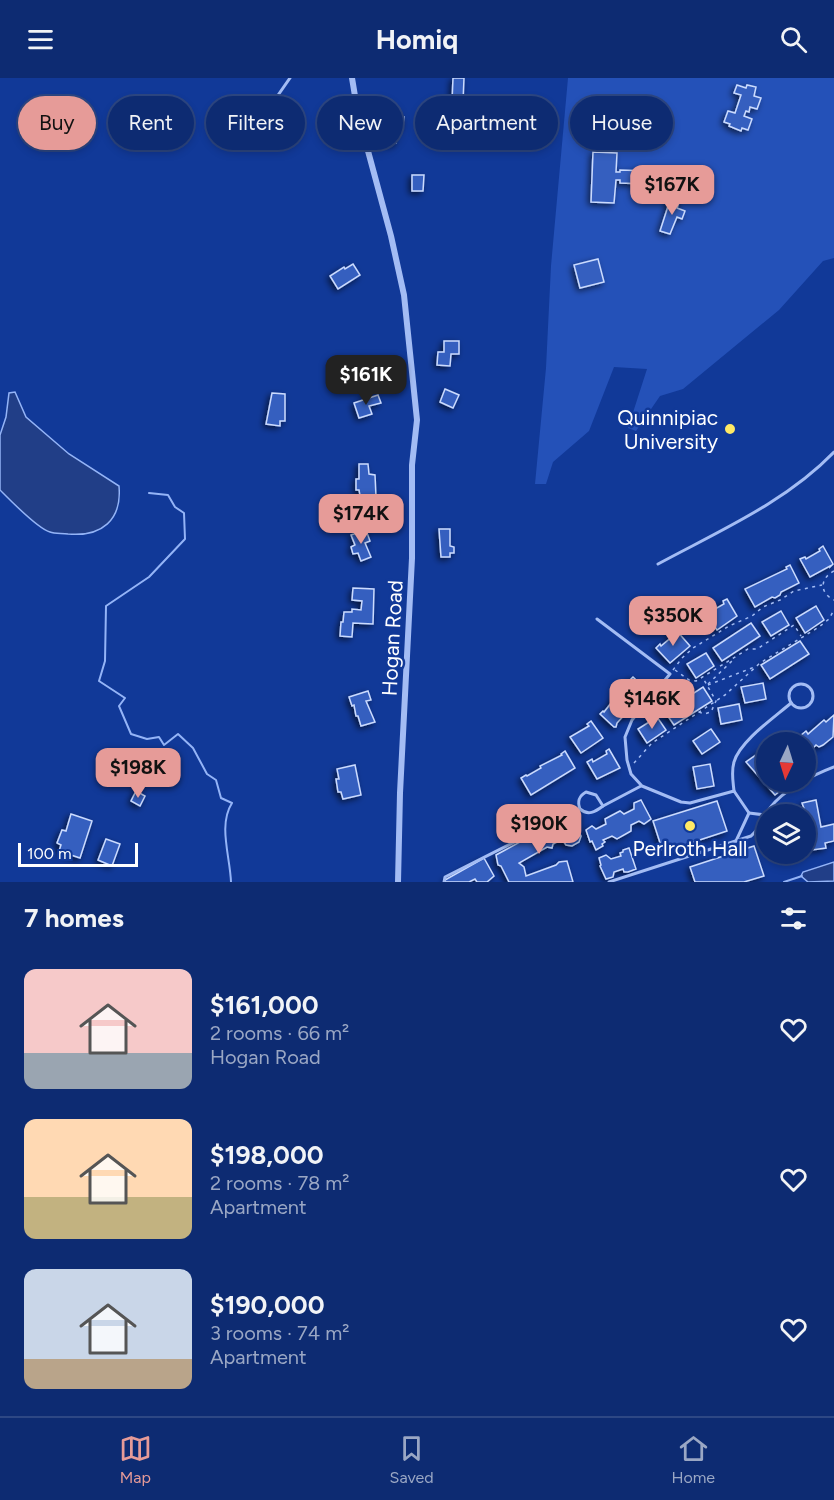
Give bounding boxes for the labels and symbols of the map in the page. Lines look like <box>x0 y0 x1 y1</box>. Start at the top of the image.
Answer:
pin: $167K <box>630 165 714 216</box>
pin: $161K <box>324 355 408 406</box>
place label: Quinnipiac University <box>617 405 718 454</box>
marker: Quinnipiac University <box>723 422 737 436</box>
pin: $174K <box>319 494 403 545</box>
street label: Hogan Road <box>376 579 408 697</box>
pin: $350K <box>631 596 715 647</box>
pin: $146K <box>610 679 694 730</box>
north arrow <box>756 732 816 792</box>
pin: $198K <box>96 748 180 799</box>
pin: $190K <box>497 804 581 855</box>
marker: Perlroth Hall <box>683 819 697 833</box>
place label: Perlroth Hall <box>633 836 747 861</box>
scale bar <box>18 840 138 868</box>

